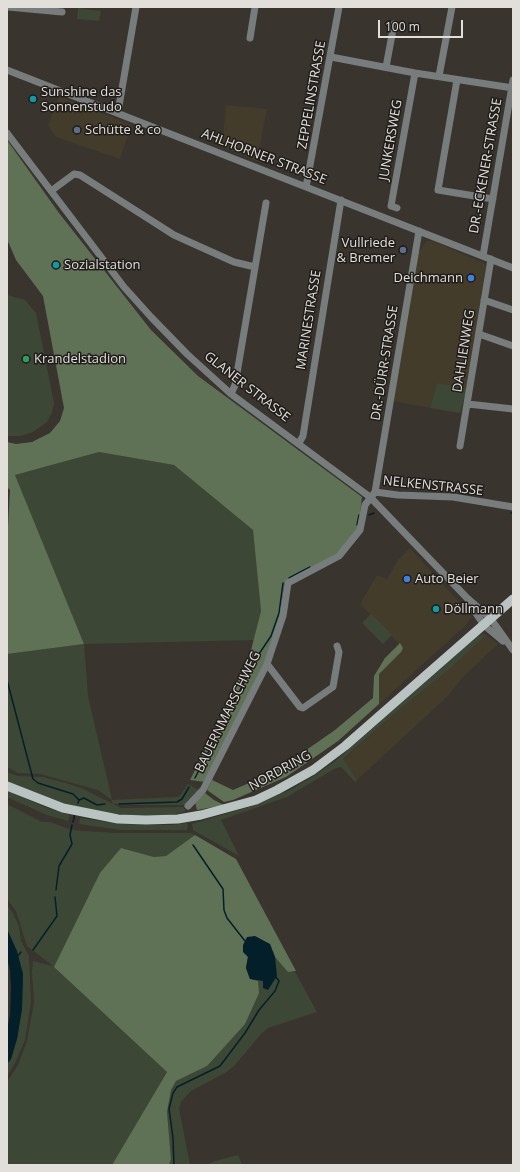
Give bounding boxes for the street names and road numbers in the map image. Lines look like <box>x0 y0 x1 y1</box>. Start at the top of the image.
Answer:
street label: ZEPPELINSTRASSE <box>295 40 329 150</box>
street label: DR.-ECKENER-STRASSE <box>466 97 506 235</box>
street label: JUNKERSWEG <box>376 98 406 182</box>
street label: AHLHORNER STRASSE <box>199 126 329 188</box>
street label: MARINESTRASSE <box>293 269 325 371</box>
street label: DR.-DÜRR-STRASSE <box>368 304 402 422</box>
street label: DAHLIENWEG <box>450 309 478 393</box>
street label: GLANER STRASSE <box>201 349 293 425</box>
street label: NELKENSTRASSE <box>382 473 484 499</box>
street label: BAUERNMARSCHWEG <box>192 649 264 775</box>
street label: NORDRING <box>246 748 314 794</box>

